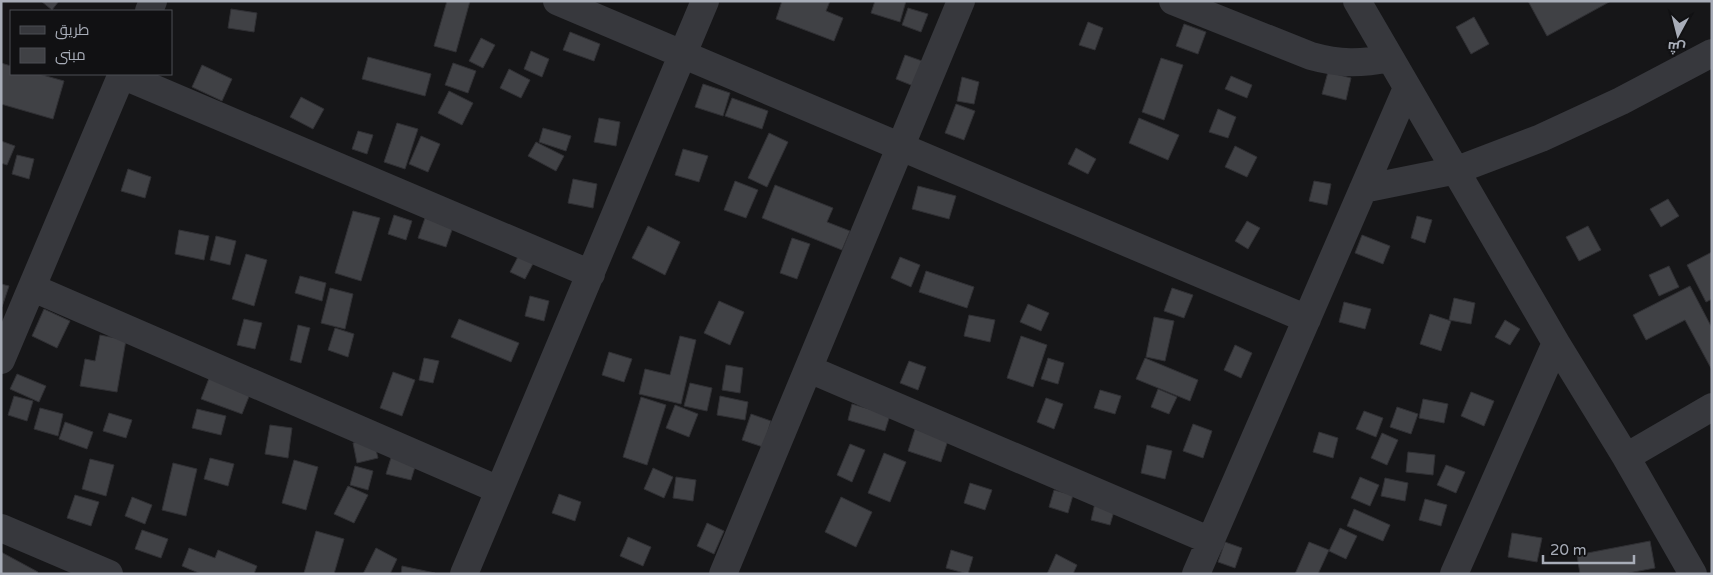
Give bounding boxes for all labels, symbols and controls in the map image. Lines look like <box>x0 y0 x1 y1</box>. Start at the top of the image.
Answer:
legend <box>10 10 172 75</box>
north arrow <box>1653 10 1703 60</box>
text: طريق <box>55 21 89 40</box>
text: ش <box>1666 38 1686 57</box>
text: مبنى <box>55 46 86 65</box>
scale bar <box>1543 532 1634 564</box>
text: 20 m <box>1550 541 1587 559</box>

